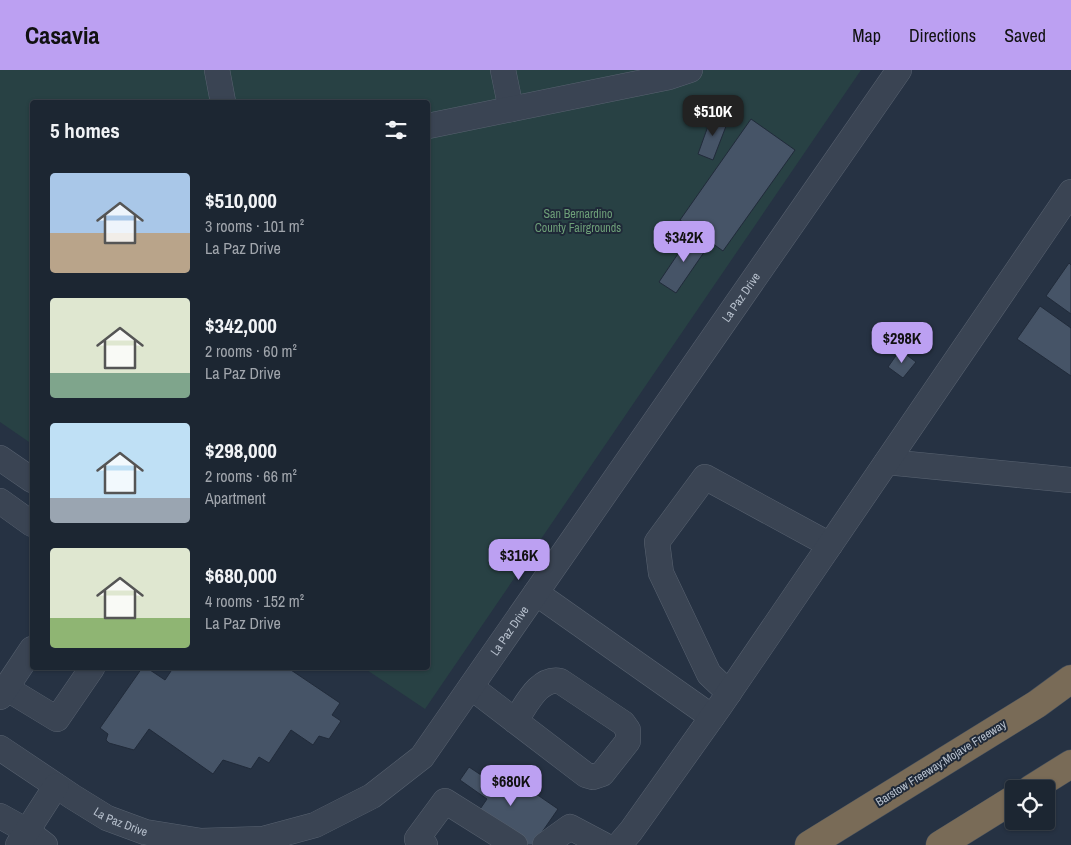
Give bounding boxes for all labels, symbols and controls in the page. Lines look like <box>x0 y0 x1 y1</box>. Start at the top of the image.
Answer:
text: Casavia <box>25 19 99 51</box>
text: Map <box>852 23 881 48</box>
text: Directions <box>909 23 976 48</box>
text: Saved <box>1004 23 1046 48</box>
pin: $510K <box>678 94 748 137</box>
text: $510K <box>694 100 732 122</box>
text: 5 homes <box>50 116 120 145</box>
icon: filters <box>382 116 410 144</box>
text: $510,000 <box>205 186 277 215</box>
icon: home <box>90 193 150 253</box>
park label: San Bernardino County Fairgrounds <box>535 206 621 236</box>
text: 3 rooms · 101 m² <box>205 215 304 237</box>
pin: $342K <box>649 220 719 263</box>
text: $342K <box>665 226 703 248</box>
text: La Paz Drive <box>205 237 281 259</box>
street label: La Paz Drive <box>718 269 764 325</box>
text: $342,000 <box>205 311 277 340</box>
icon: home <box>90 318 150 378</box>
pin: $298K <box>867 322 937 364</box>
text: $298K <box>883 327 921 349</box>
text: 2 rooms · 60 m² <box>205 340 297 362</box>
text: La Paz Drive <box>205 362 281 384</box>
text: $298,000 <box>205 436 277 465</box>
icon: home <box>90 443 150 503</box>
text: 2 rooms · 66 m² <box>205 465 297 487</box>
text: Apartment <box>205 487 266 509</box>
pin: $316K <box>484 538 554 581</box>
text: $316K <box>500 544 538 566</box>
text: $680,000 <box>205 561 277 590</box>
icon: home <box>90 568 150 628</box>
text: 4 rooms · 152 m² <box>205 590 304 612</box>
street label: La Paz Drive <box>487 603 532 659</box>
text: La Paz Drive <box>205 612 281 634</box>
street label: Barstow Freeway;Mojave Freeway <box>873 716 1009 810</box>
pin: $680K <box>476 764 546 807</box>
text: $680K <box>492 770 530 792</box>
map controls <box>1005 780 1055 830</box>
button: locate <box>1005 780 1055 830</box>
street label: La Paz Drive <box>91 804 150 840</box>

